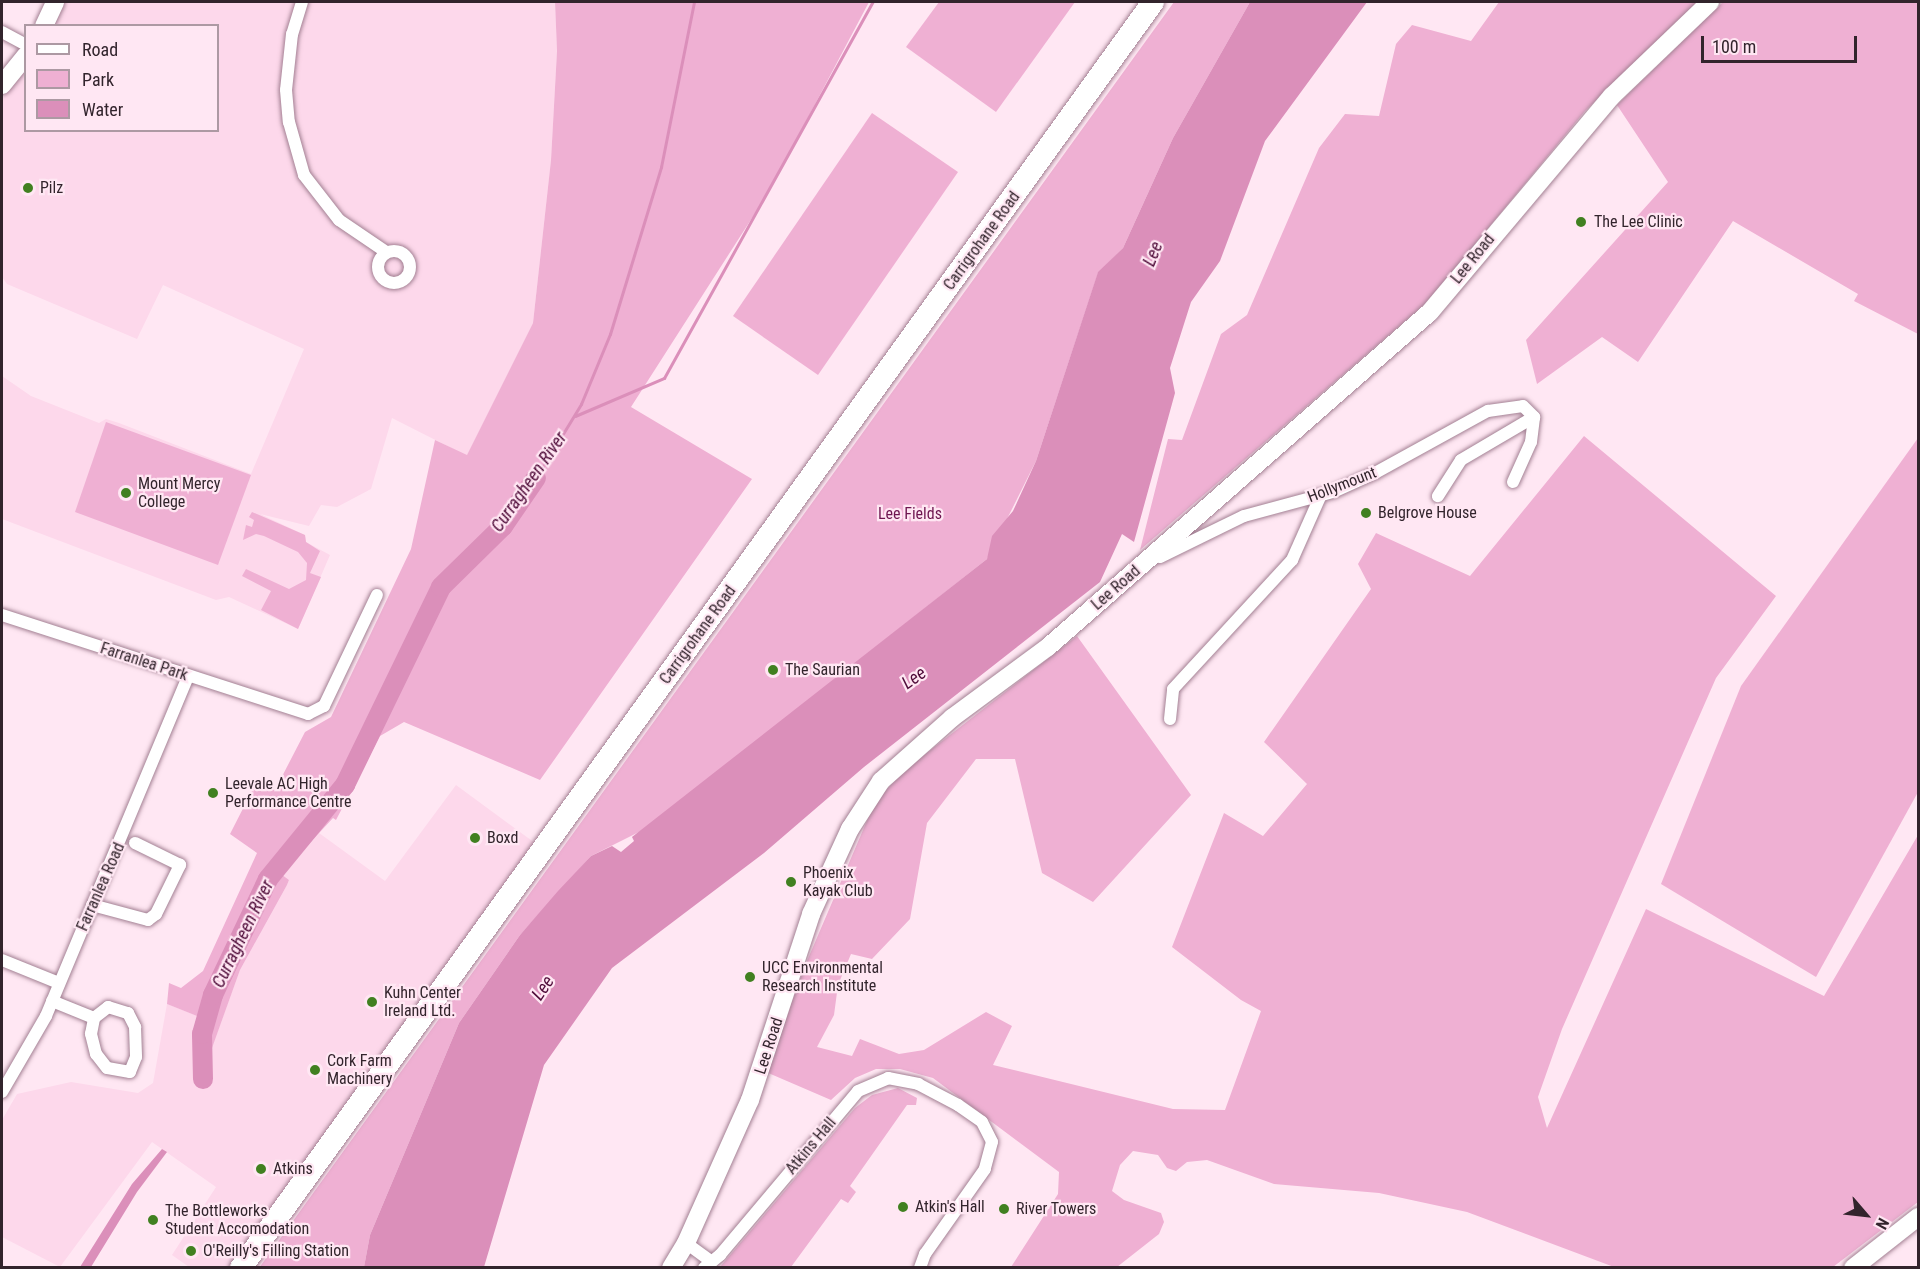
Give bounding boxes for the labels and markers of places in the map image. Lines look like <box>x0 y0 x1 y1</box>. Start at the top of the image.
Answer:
place label: Pilz <box>40 178 63 198</box>
marker: Pilz <box>21 181 35 195</box>
place label: The Lee Clinic <box>1594 212 1683 232</box>
marker: The Lee Clinic <box>1572 213 1590 231</box>
place label: Mount Mercy College <box>138 474 220 512</box>
marker: Mount Mercy College <box>119 486 133 500</box>
place label: Belgrove House <box>1378 503 1477 523</box>
marker: Belgrove House <box>1359 506 1373 520</box>
place label: The Saurian <box>785 660 860 680</box>
marker: The Saurian <box>766 663 780 677</box>
place label: Leevale AC High Performance Centre <box>225 774 352 812</box>
marker: Leevale AC High Performance Centre <box>206 786 220 800</box>
place label: Boxd <box>487 828 518 848</box>
marker: Boxd <box>468 831 482 845</box>
place label: Phoenix Kayak Club <box>803 863 873 901</box>
marker: Phoenix Kayak Club <box>784 875 798 889</box>
place label: UCC Environmental Research Institute <box>762 958 883 996</box>
marker: UCC Environmental Research Institute <box>743 970 757 984</box>
place label: Kuhn Center Ireland Ltd. <box>384 983 461 1021</box>
marker: Kuhn Center Ireland Ltd. <box>365 995 379 1009</box>
place label: Cork Farm Machinery <box>327 1051 392 1089</box>
marker: Cork Farm Machinery <box>308 1063 322 1077</box>
place label: Atkins <box>273 1159 313 1179</box>
marker: Atkins <box>254 1162 268 1176</box>
place label: Atkin's Hall <box>915 1197 985 1217</box>
place label: River Towers <box>1016 1199 1097 1219</box>
marker: Atkin's Hall <box>896 1200 910 1214</box>
place label: The Bottleworks Student Accomodation <box>165 1201 309 1239</box>
marker: River Towers <box>997 1202 1011 1216</box>
marker: The Bottleworks Student Accomodation <box>146 1213 160 1227</box>
place label: O'Reilly's Filling Station <box>203 1241 349 1261</box>
marker: O'Reilly's Filling Station <box>184 1244 198 1258</box>

